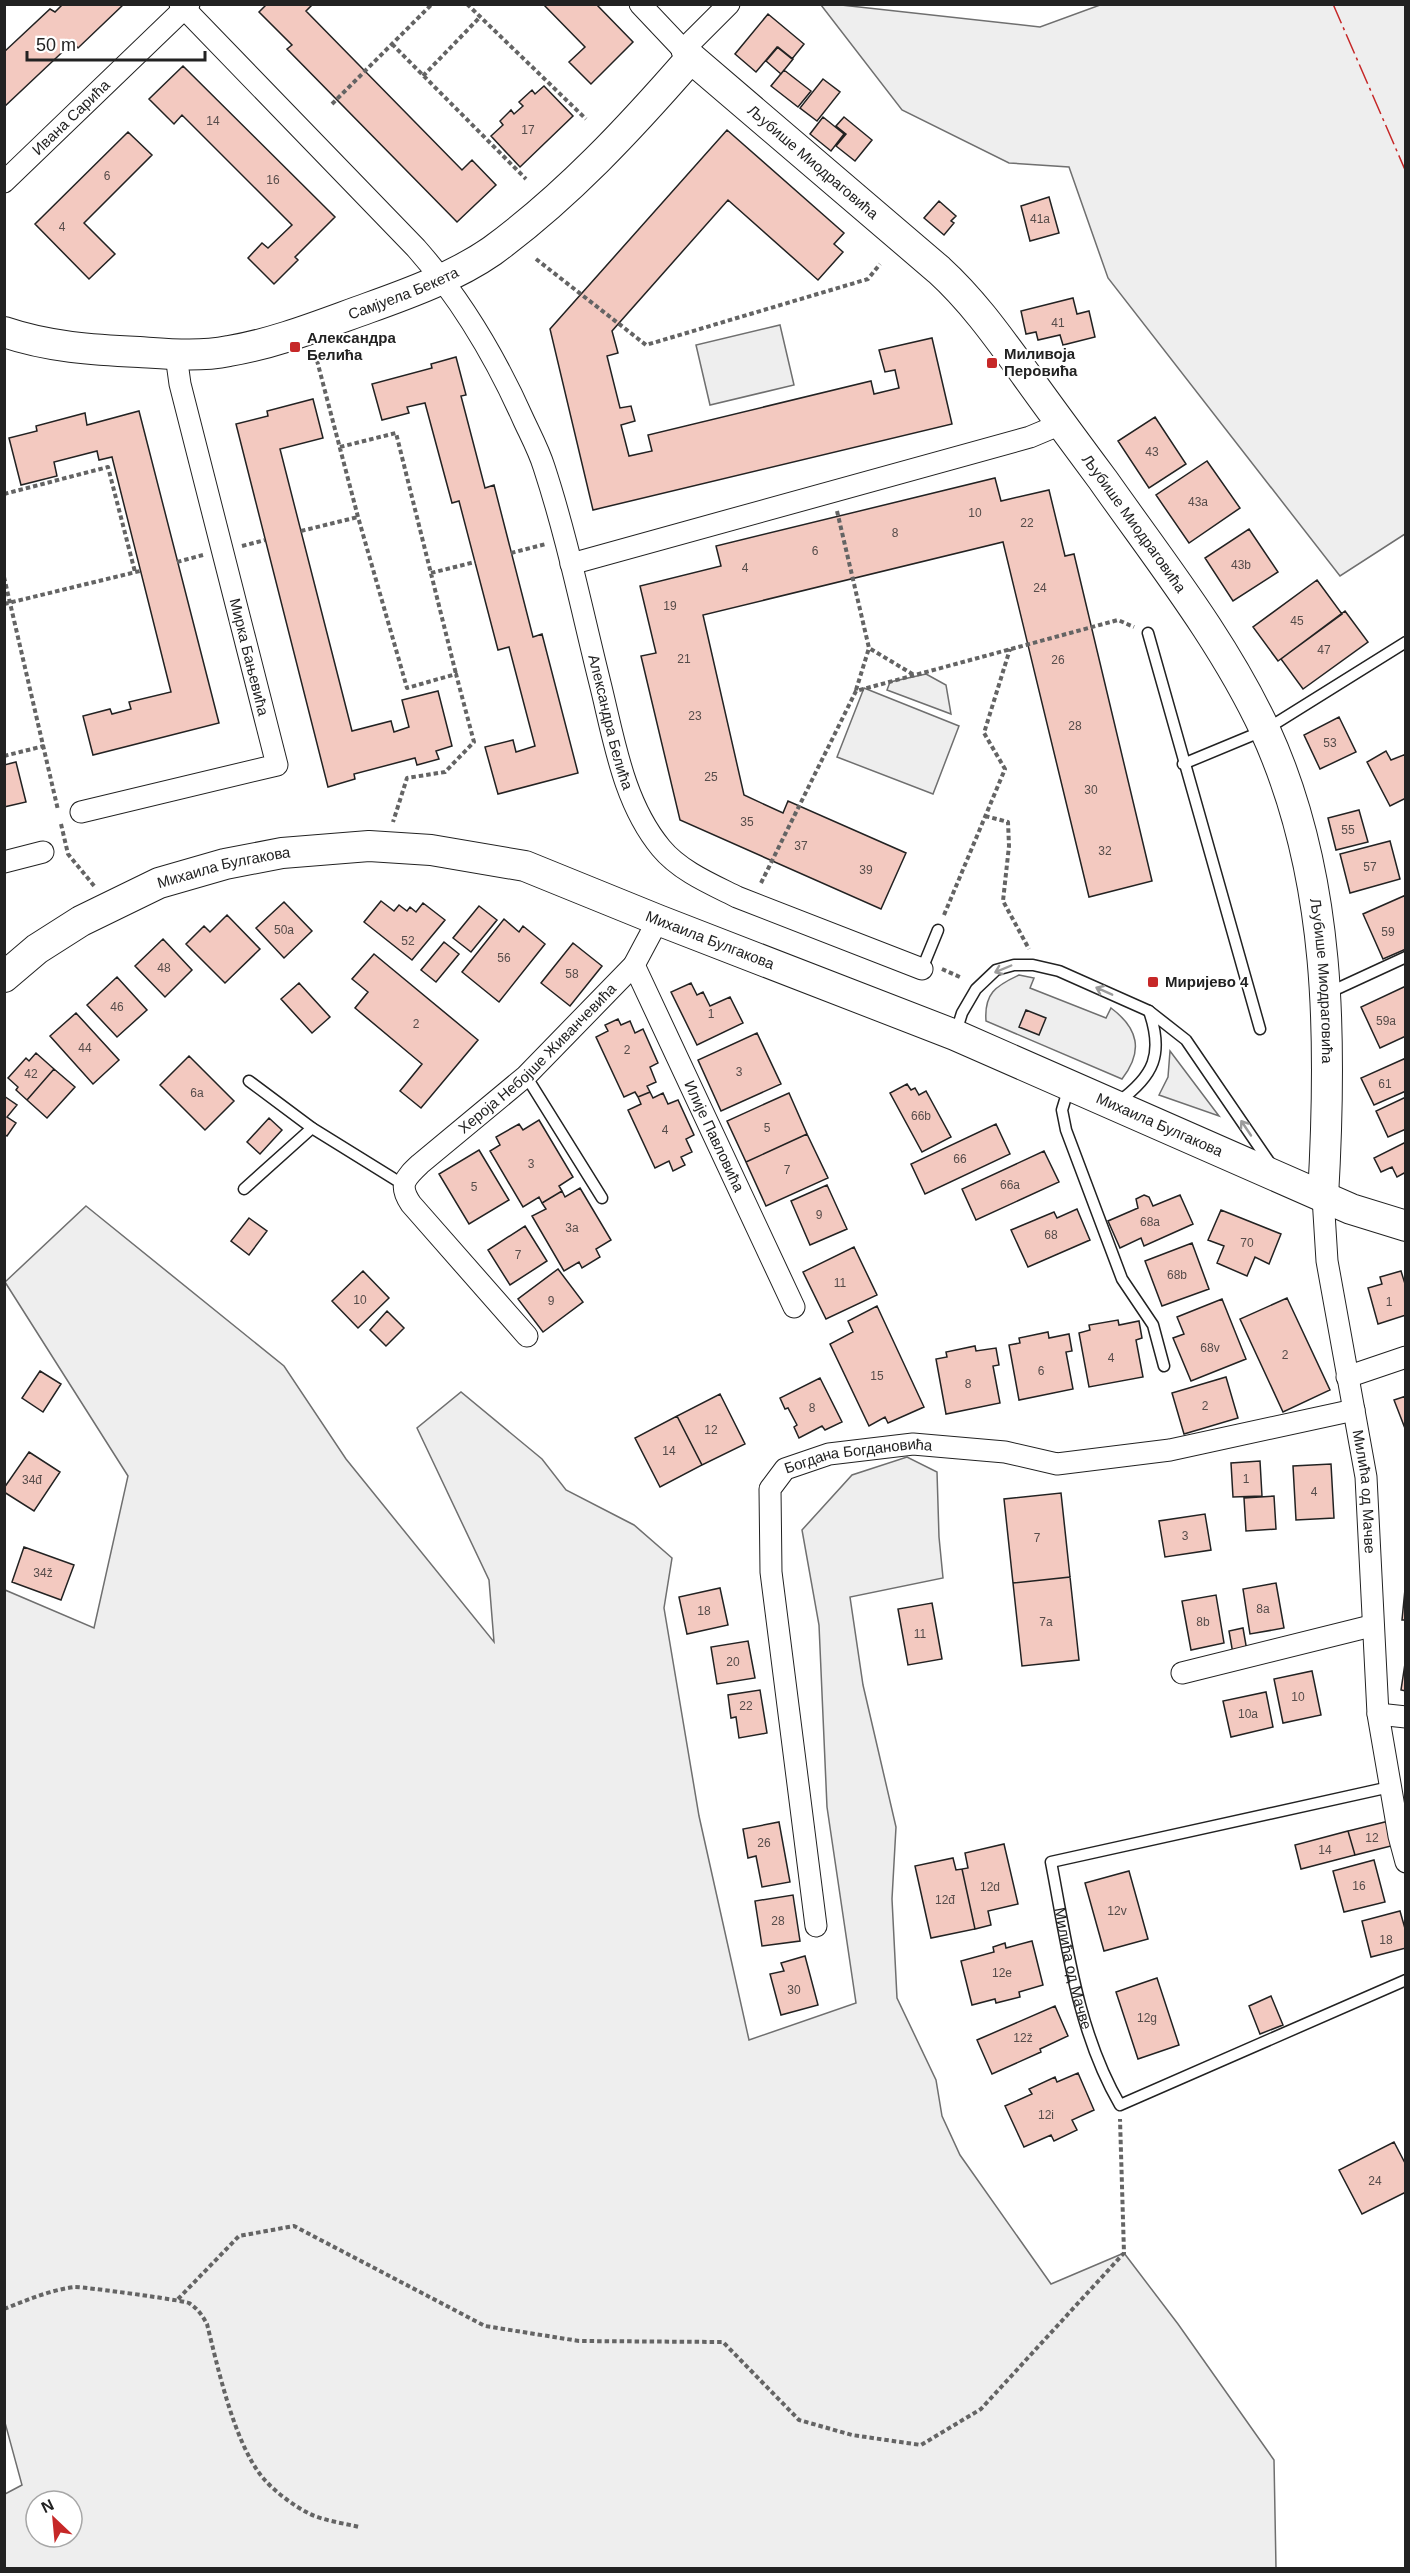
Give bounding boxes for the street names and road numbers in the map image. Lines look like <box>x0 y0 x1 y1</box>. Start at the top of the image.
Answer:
street label: Ивана Сарића <box>29 76 113 158</box>
street label: Љубише Миодраговића <box>745 101 882 223</box>
street label: Самјуела Бекета <box>346 263 462 322</box>
street label: Љубише Миодраговића <box>1079 451 1190 596</box>
street label: Мирка Бањевића <box>227 596 272 718</box>
street label: Александра Белића <box>585 653 637 793</box>
street label: Михаила Булгакова <box>155 843 292 891</box>
street label: Љубише Миодраговића <box>1307 897 1336 1064</box>
street label: Михаила Булгакова <box>643 907 777 972</box>
street label: Хероја Небојше Живанчевића <box>455 979 620 1137</box>
street label: Илије Павловића <box>681 1078 748 1195</box>
street label: Михаила Булгакова <box>1094 1089 1226 1160</box>
street label: Милића од Мачве <box>1350 1428 1379 1554</box>
street label: Богдана Богдановића <box>782 1435 934 1477</box>
street label: Милића од Мачве <box>1052 1906 1096 2031</box>

